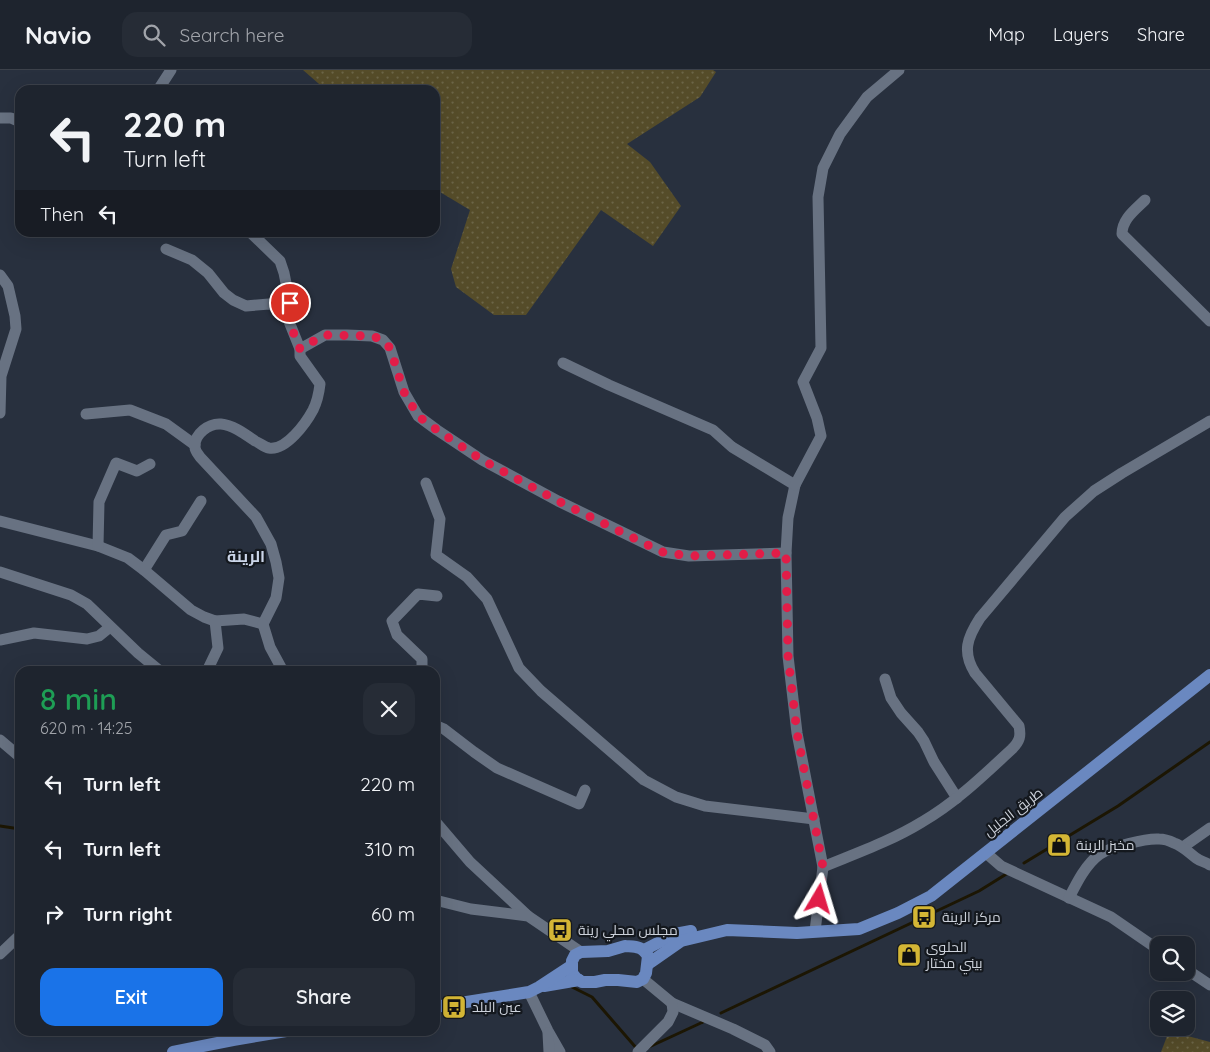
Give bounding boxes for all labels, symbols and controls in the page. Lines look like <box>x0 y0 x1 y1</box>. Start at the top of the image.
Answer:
search box <box>122 12 472 57</box>
text: Navio <box>25 20 92 50</box>
icon: search <box>140 21 168 49</box>
text: Search here <box>180 23 284 47</box>
text: Map <box>988 23 1025 46</box>
text: Layers <box>1053 23 1109 46</box>
text: Share <box>1137 23 1185 46</box>
text: 220 m <box>123 102 226 146</box>
icon: left <box>40 105 105 170</box>
text: Turn left <box>123 145 206 173</box>
icon: left <box>94 200 122 228</box>
text: Then <box>40 202 84 226</box>
pin <box>269 282 311 324</box>
icon: arrive <box>276 289 304 317</box>
district label: الرينة <box>227 546 265 566</box>
text: 8 min <box>40 680 117 718</box>
button: close <box>363 683 415 735</box>
text: 620 m · 14:25 <box>40 718 133 738</box>
icon: left <box>40 770 68 798</box>
text: Turn left <box>83 772 161 796</box>
text: 220 m <box>360 772 415 796</box>
street label: طريق الجليل <box>980 783 1046 841</box>
shop icon: مخبز الرينة <box>1046 832 1072 858</box>
icon: left <box>40 835 68 863</box>
place label: مخبز الرينة <box>1076 836 1134 854</box>
text: Turn left <box>83 837 161 861</box>
text: 310 m <box>364 837 415 861</box>
position arrow <box>792 872 844 924</box>
icon: right <box>40 900 68 928</box>
text: Turn right <box>83 902 172 926</box>
text: 60 m <box>371 902 415 926</box>
bus stop icon: مركز الرينة <box>911 904 937 930</box>
place label: مركز الرينة <box>942 908 1001 926</box>
bus stop icon: مجلس محلي رينة <box>547 917 573 943</box>
place label: مجلس محلي رينة <box>578 921 678 942</box>
map controls <box>1150 936 1195 1036</box>
button: search <box>1150 936 1195 981</box>
place label: الحلوى بيني مختار <box>925 938 983 975</box>
shop icon: الحلوى بيني مختار <box>896 942 922 968</box>
button: Exit <box>40 968 223 1026</box>
button: Share <box>233 968 415 1026</box>
button: layers <box>1150 991 1195 1036</box>
bus stop icon: عين البلد <box>441 994 467 1020</box>
place label: عين البلد <box>472 998 522 1016</box>

